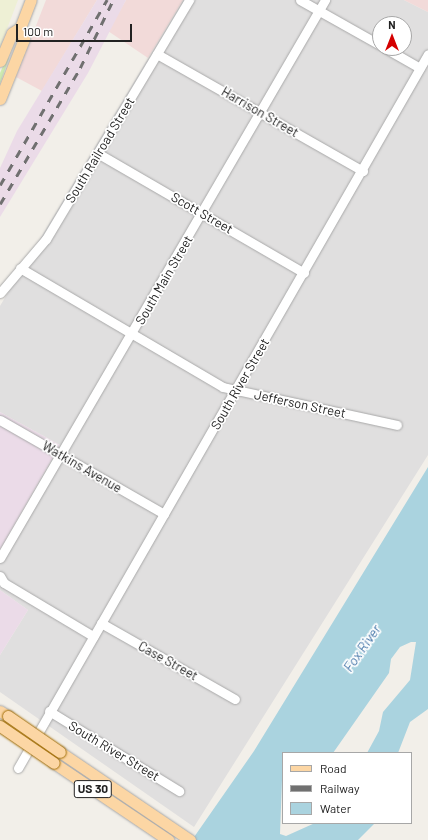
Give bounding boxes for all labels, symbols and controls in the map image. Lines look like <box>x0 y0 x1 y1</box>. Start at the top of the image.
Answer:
scale bar <box>18 16 134 42</box>
north arrow <box>372 16 412 56</box>
text: N <box>388 18 396 31</box>
text: 100 m <box>23 24 53 38</box>
street label: Harrison Street <box>219 84 301 140</box>
street label: South Railroad Street <box>62 94 138 206</box>
street label: Scott Street <box>168 189 236 237</box>
street label: South Main Street <box>132 233 196 327</box>
street label: South River Street <box>208 336 272 432</box>
street label: Jefferson Street <box>253 387 347 421</box>
street label: Watkins Avenue <box>40 438 124 496</box>
water label: Fox River <box>340 621 384 675</box>
street label: Case Street <box>135 638 201 684</box>
street label: South River Street <box>66 718 162 784</box>
legend <box>282 752 412 824</box>
text: Road <box>320 761 347 775</box>
road number: US 30 <box>73 779 113 799</box>
text: Railway <box>320 781 359 795</box>
text: Water <box>320 801 351 815</box>

